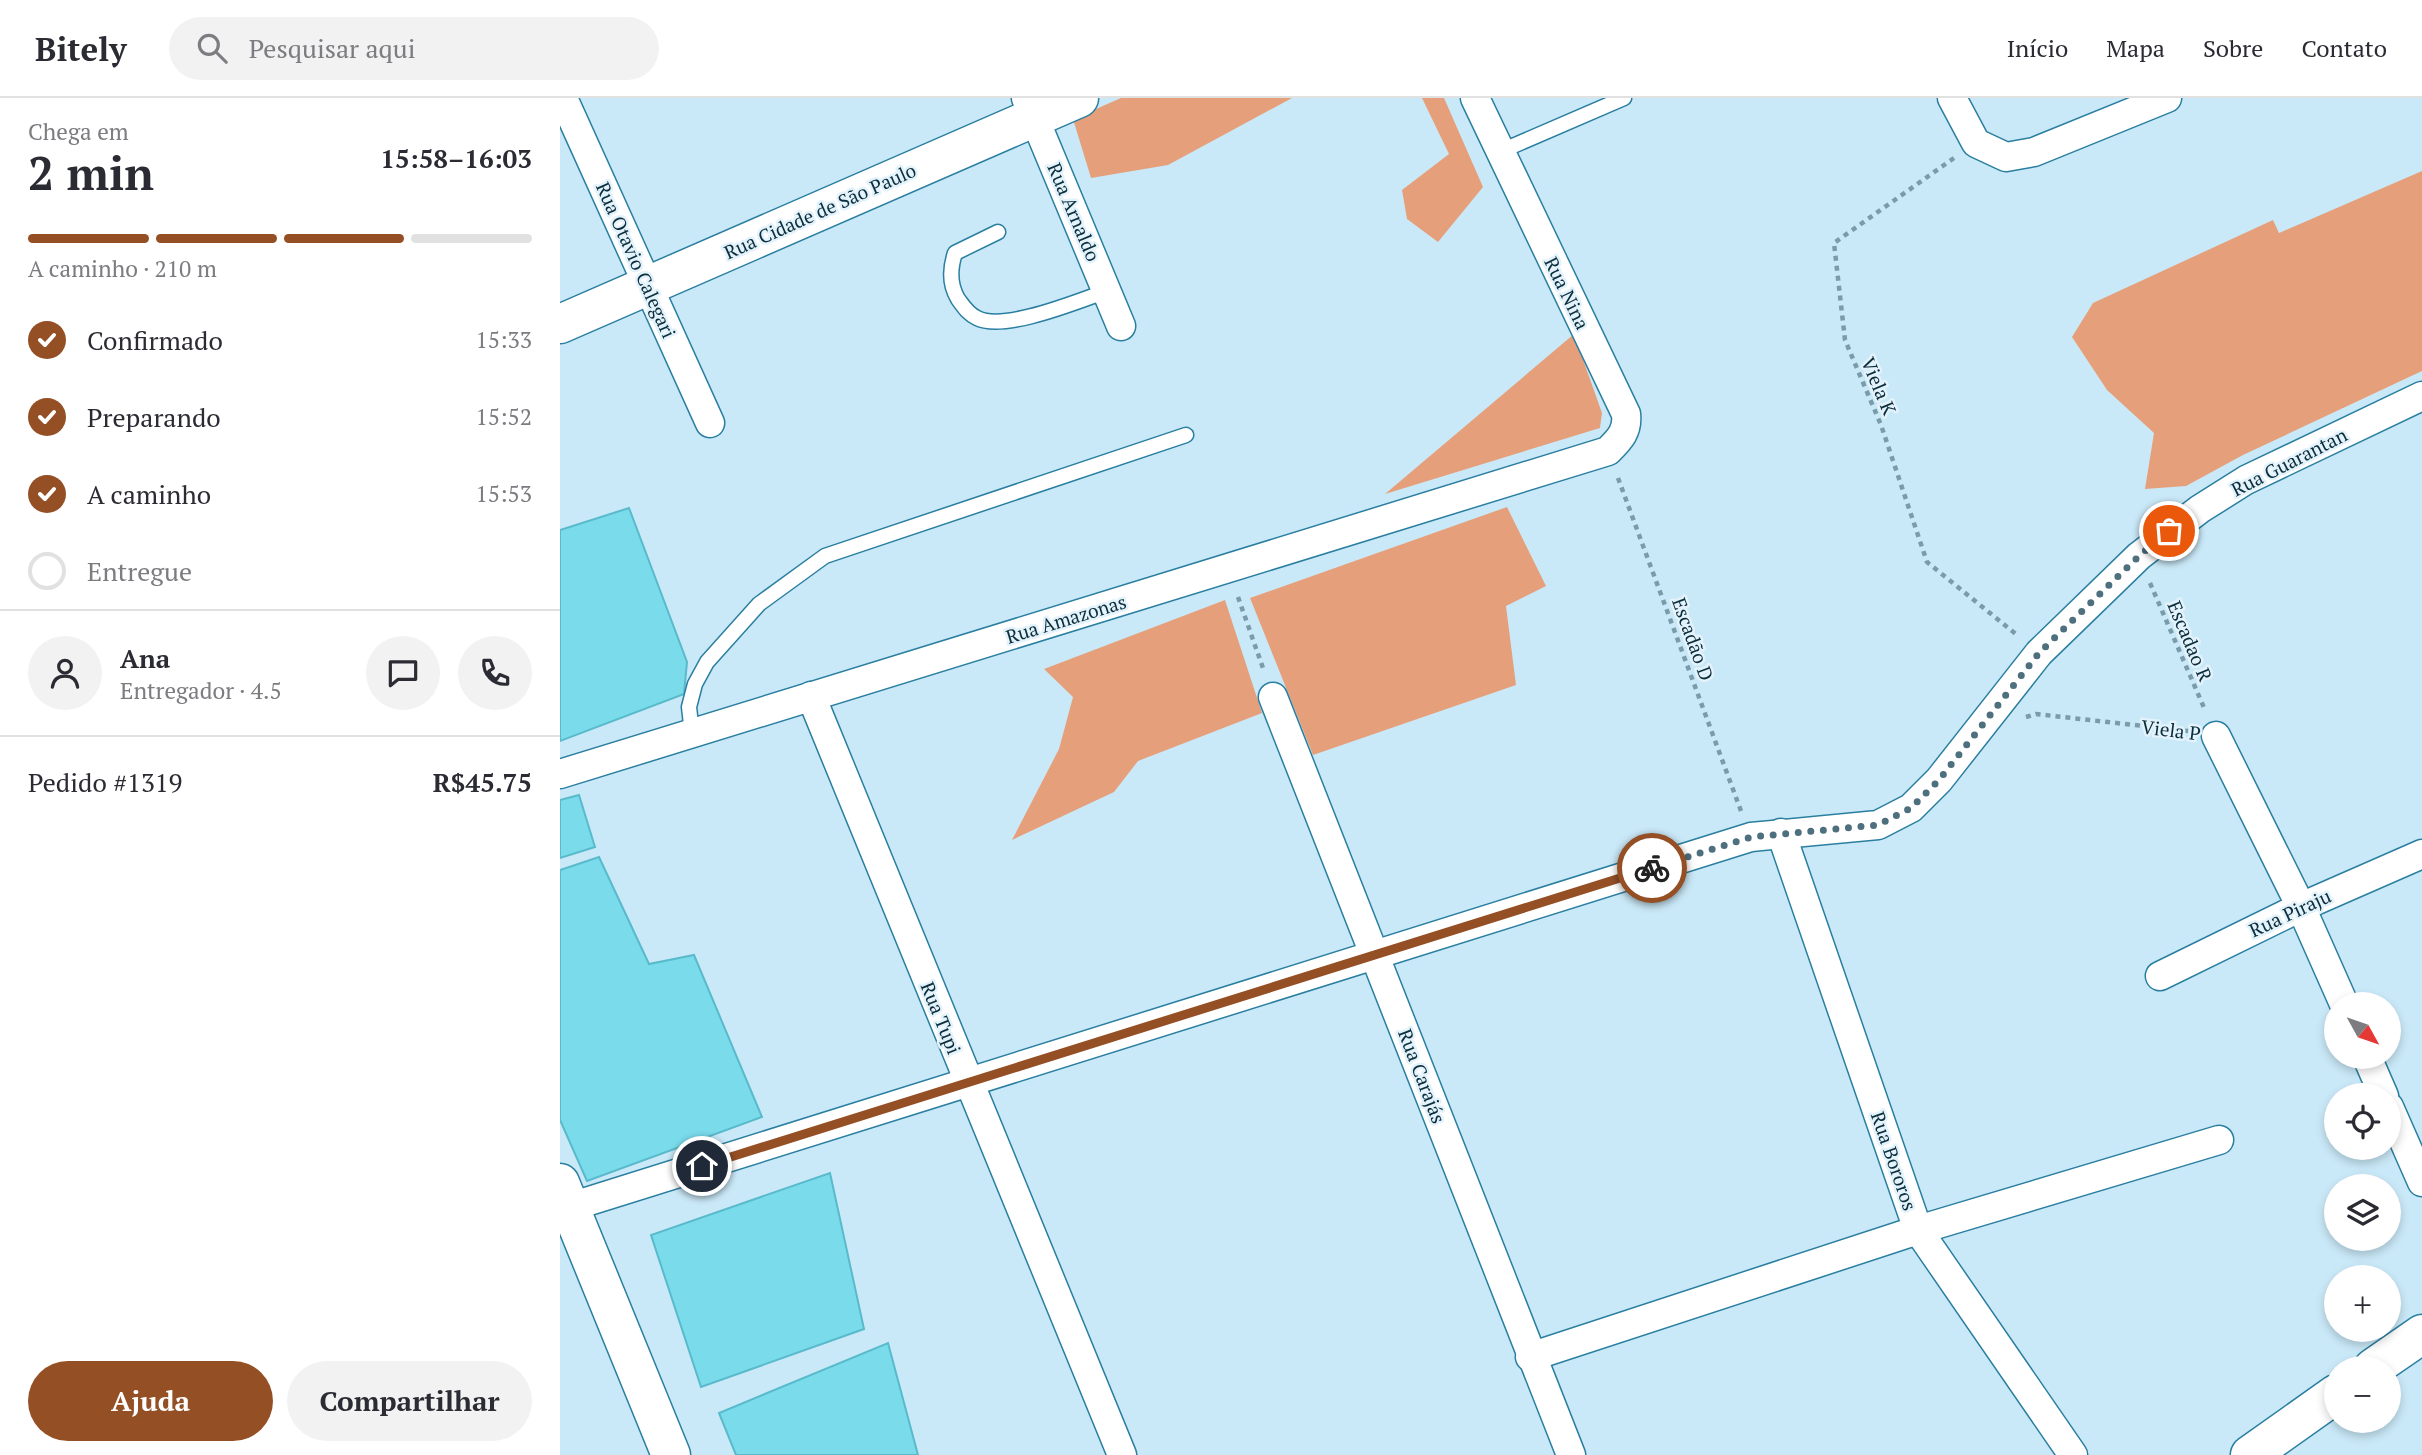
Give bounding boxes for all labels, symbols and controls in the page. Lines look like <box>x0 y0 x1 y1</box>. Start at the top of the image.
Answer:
search box <box>169 17 659 80</box>
text: Bitely <box>35 27 127 70</box>
icon: search <box>193 29 231 67</box>
text: Pesquisar aqui <box>249 31 416 65</box>
text: Início <box>2007 32 2068 64</box>
text: Mapa <box>2106 32 2165 64</box>
text: Sobre <box>2203 32 2263 64</box>
text: Contato <box>2301 32 2387 64</box>
text: Chega em <box>28 116 129 147</box>
text: 15:58–16:03 <box>380 141 532 175</box>
text: 2 min <box>28 142 154 203</box>
street label: Rua Cidade de São Paulo <box>720 157 920 264</box>
street label: Rua Arnaldo <box>1042 159 1106 265</box>
street label: Rua Otavio Calegari <box>591 178 682 342</box>
street label: Rua Nina <box>1539 252 1596 334</box>
text: A caminho · 210 m <box>28 253 217 284</box>
icon: check <box>28 321 66 359</box>
text: Confirmado <box>87 323 223 357</box>
text: 15:33 <box>475 324 532 355</box>
street label: Viela K <box>1856 353 1903 419</box>
icon: check <box>28 398 66 436</box>
text: Preparando <box>87 400 221 434</box>
text: 15:52 <box>475 401 532 432</box>
street label: Rua Guarantan <box>2227 422 2351 501</box>
icon: check <box>28 475 66 513</box>
text: A caminho <box>87 477 211 511</box>
text: 15:53 <box>475 478 532 509</box>
pin <box>2139 501 2199 561</box>
icon: bag <box>2150 512 2188 550</box>
text: Entregue <box>87 554 192 588</box>
street label: Rua Amazonas <box>1003 588 1129 649</box>
street label: Escadão D <box>1667 594 1720 684</box>
street label: Escadao R <box>2162 597 2219 685</box>
button: person <box>28 636 102 710</box>
button: chat <box>366 636 440 710</box>
button: phone <box>458 636 532 710</box>
text: Ana <box>120 641 170 675</box>
text: Entregador · 4.5 <box>120 675 282 706</box>
street label: Viela P <box>2140 713 2202 746</box>
text: Pedido #1319 <box>28 765 182 799</box>
text: R$45.75 <box>433 765 532 799</box>
courier <box>1617 833 1687 903</box>
icon: bike <box>1633 849 1671 887</box>
street label: Rua Piraju <box>2245 883 2335 942</box>
street label: Rua Tupi <box>916 978 967 1058</box>
north arrow <box>2324 992 2401 1069</box>
map controls <box>2324 992 2401 1433</box>
street label: Rua Carajás <box>1393 1025 1452 1127</box>
button: locate <box>2324 1083 2401 1160</box>
street label: Rua Bororos <box>1866 1108 1923 1214</box>
pin <box>672 1136 732 1196</box>
icon: home <box>683 1147 721 1185</box>
button: layers <box>2324 1174 2401 1251</box>
button: + <box>2324 1265 2401 1342</box>
button: − <box>2324 1356 2401 1433</box>
button: Ajuda <box>28 1361 273 1441</box>
button: Compartilhar <box>287 1361 532 1441</box>

